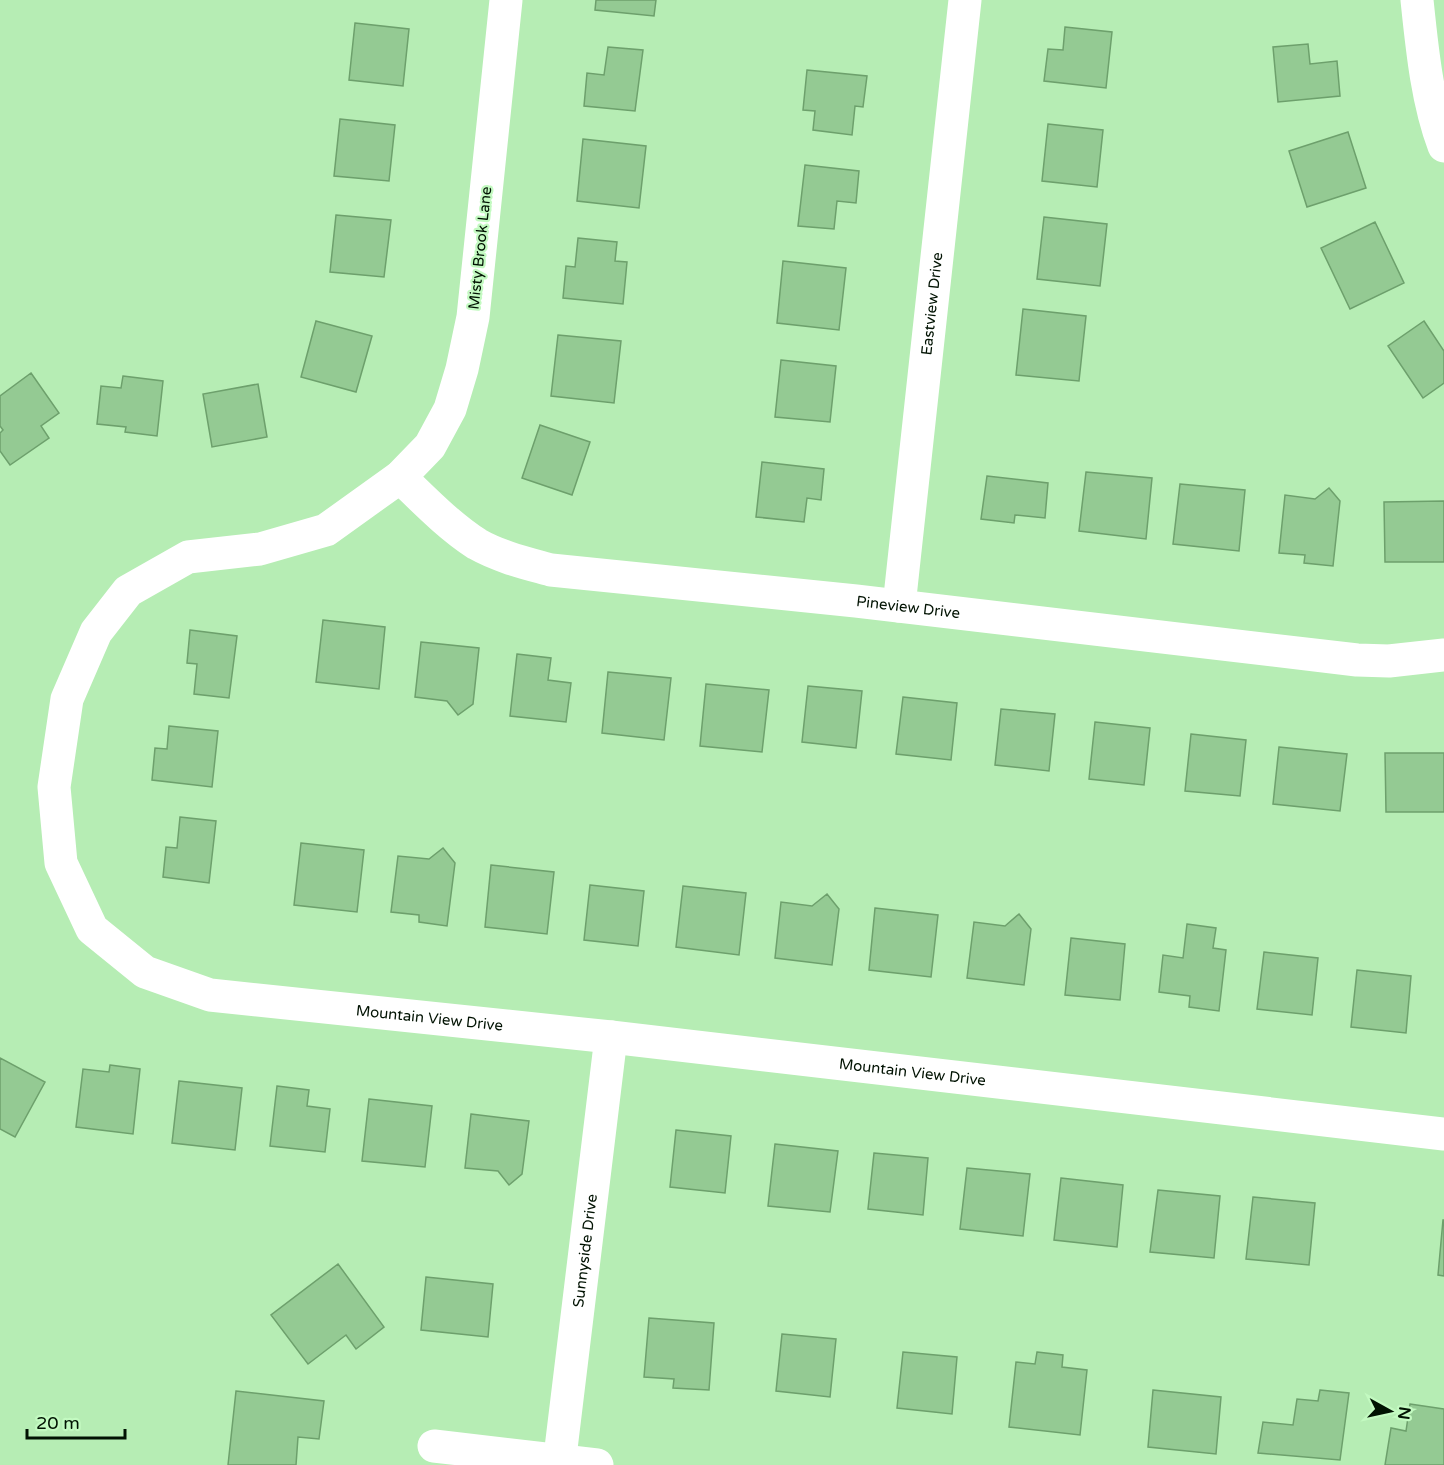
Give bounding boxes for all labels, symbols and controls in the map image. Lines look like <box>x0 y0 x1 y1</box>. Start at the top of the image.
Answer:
street label: Misty Brook Lane <box>465 186 495 310</box>
street label: Eastview Drive <box>917 251 946 356</box>
street label: Pineview Drive <box>855 592 961 622</box>
street label: Mountain View Drive <box>355 1001 504 1035</box>
street label: Mountain View Drive <box>838 1055 987 1090</box>
street label: Sunnyside Drive <box>569 1193 601 1308</box>
north arrow <box>1360 1381 1420 1441</box>
scale bar <box>27 1402 124 1440</box>
text: N <box>1393 1405 1415 1421</box>
text: 20 m <box>36 1412 80 1434</box>

